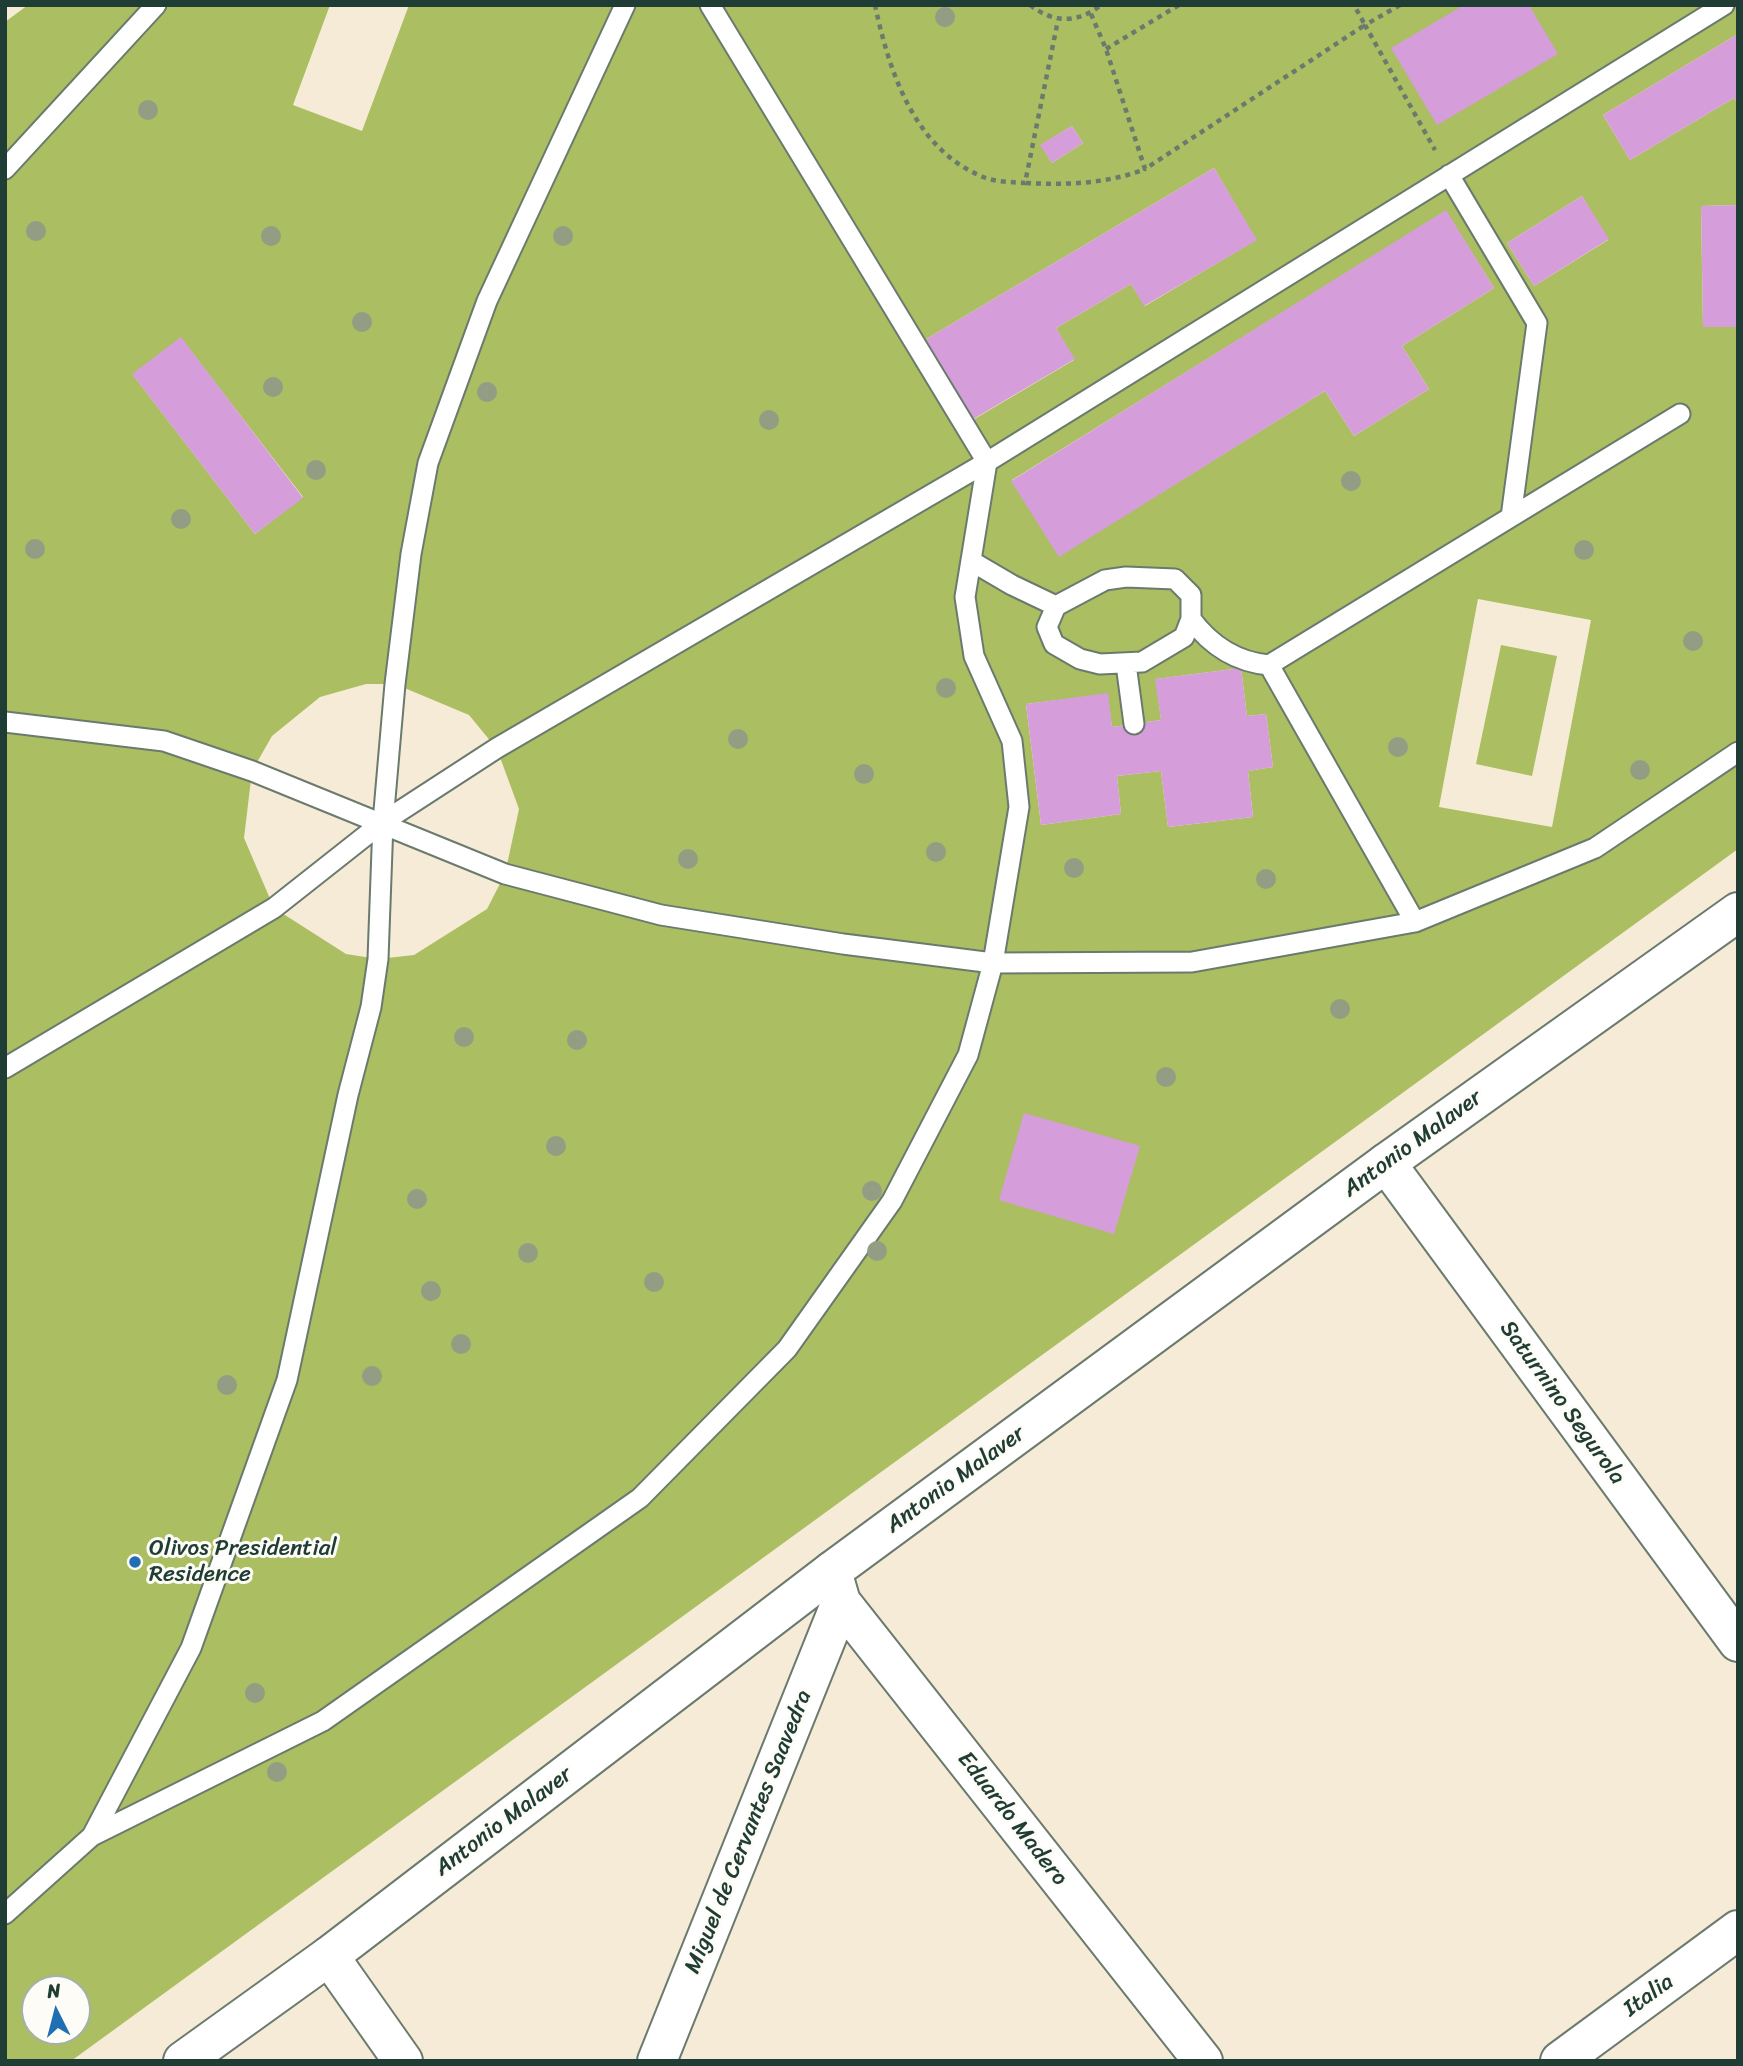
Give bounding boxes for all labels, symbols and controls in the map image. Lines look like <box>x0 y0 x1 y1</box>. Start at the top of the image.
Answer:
street label: Antonio Malaver <box>1338 1084 1488 1204</box>
street label: Saturnino Segurola <box>1493 1316 1631 1490</box>
street label: Antonio Malaver <box>881 1420 1031 1540</box>
place label: Olivos Presidential Residence <box>149 1535 337 1589</box>
marker: Olivos Presidential Residence <box>127 1554 143 1570</box>
street label: Miguel de Cervantes Saavedra <box>679 1686 819 1978</box>
street label: Eduardo Madero <box>951 1746 1073 1892</box>
street label: Antonio Malaver <box>430 1761 578 1883</box>
street label: Italia <box>1619 1969 1679 2023</box>
text: N <box>46 1974 62 2008</box>
north arrow <box>21 1975 91 2045</box>

